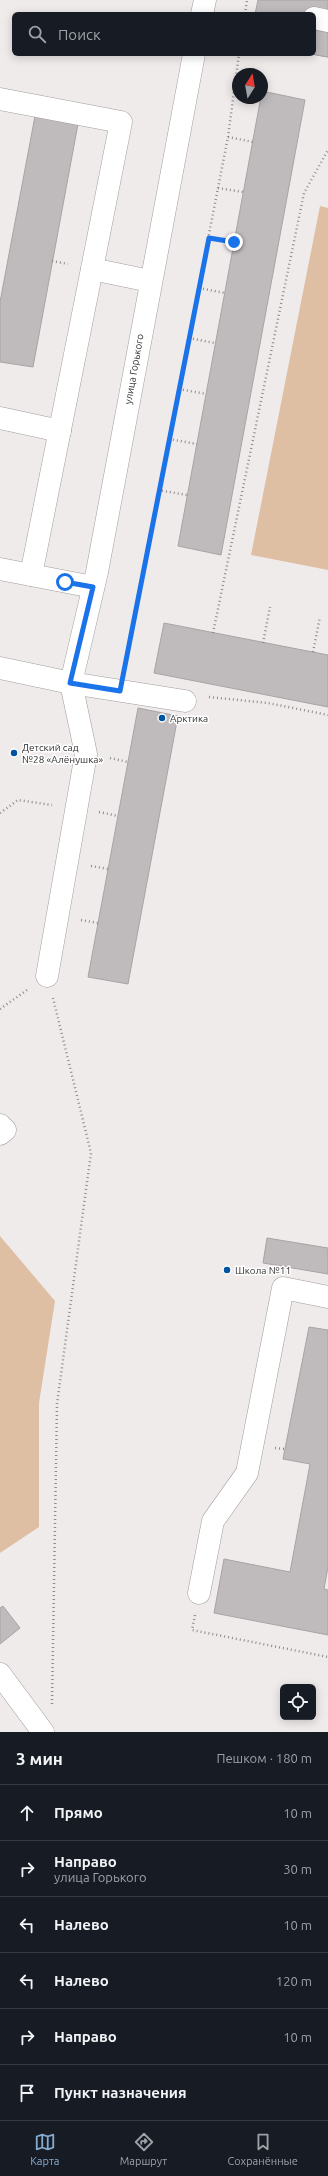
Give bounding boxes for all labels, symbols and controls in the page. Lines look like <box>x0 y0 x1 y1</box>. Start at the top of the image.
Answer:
search box <box>12 12 316 56</box>
icon: search <box>26 23 48 45</box>
text: Поиск <box>58 26 101 43</box>
north arrow <box>232 68 268 104</box>
route end <box>225 233 243 251</box>
street label: улица Горького <box>122 333 146 405</box>
route start <box>56 573 74 591</box>
marker: Арктика <box>157 713 167 723</box>
place label: Арктика <box>170 713 208 724</box>
place label: Детский сад №28 «Алёнушка» <box>22 742 103 765</box>
marker: Детский сад №28 «Алёнушка» <box>9 748 19 758</box>
marker: Школа №11 <box>222 1265 232 1275</box>
place label: Школа №11 <box>235 1265 291 1276</box>
map controls <box>280 1684 316 1720</box>
button: locate <box>280 1684 316 1720</box>
text: 3 мин <box>16 1749 63 1768</box>
text: Пешком · 180 m <box>216 1751 312 1765</box>
icon: ahead <box>16 1802 38 1824</box>
text: Прямо <box>54 1804 103 1821</box>
text: 10 m <box>283 1806 312 1820</box>
text: Направо <box>54 1853 117 1870</box>
icon: right <box>16 1858 38 1880</box>
text: 30 m <box>283 1862 312 1876</box>
text: улица Горького <box>54 1870 147 1884</box>
icon: left <box>16 1914 38 1936</box>
text: Налево <box>54 1916 109 1933</box>
text: 10 m <box>283 1918 312 1932</box>
icon: left <box>16 1970 38 1992</box>
text: Налево <box>54 1972 109 1989</box>
text: 120 m <box>276 1974 312 1988</box>
icon: right <box>16 2026 38 2048</box>
text: Направо <box>54 2028 117 2045</box>
text: 10 m <box>283 2030 312 2044</box>
icon: arrive <box>16 2082 38 2104</box>
text: Пункт назначения <box>54 2084 187 2101</box>
tab: Карта <box>30 2131 59 2167</box>
tab: Маршрут <box>120 2131 167 2167</box>
tab: Сохранённые <box>228 2131 298 2167</box>

